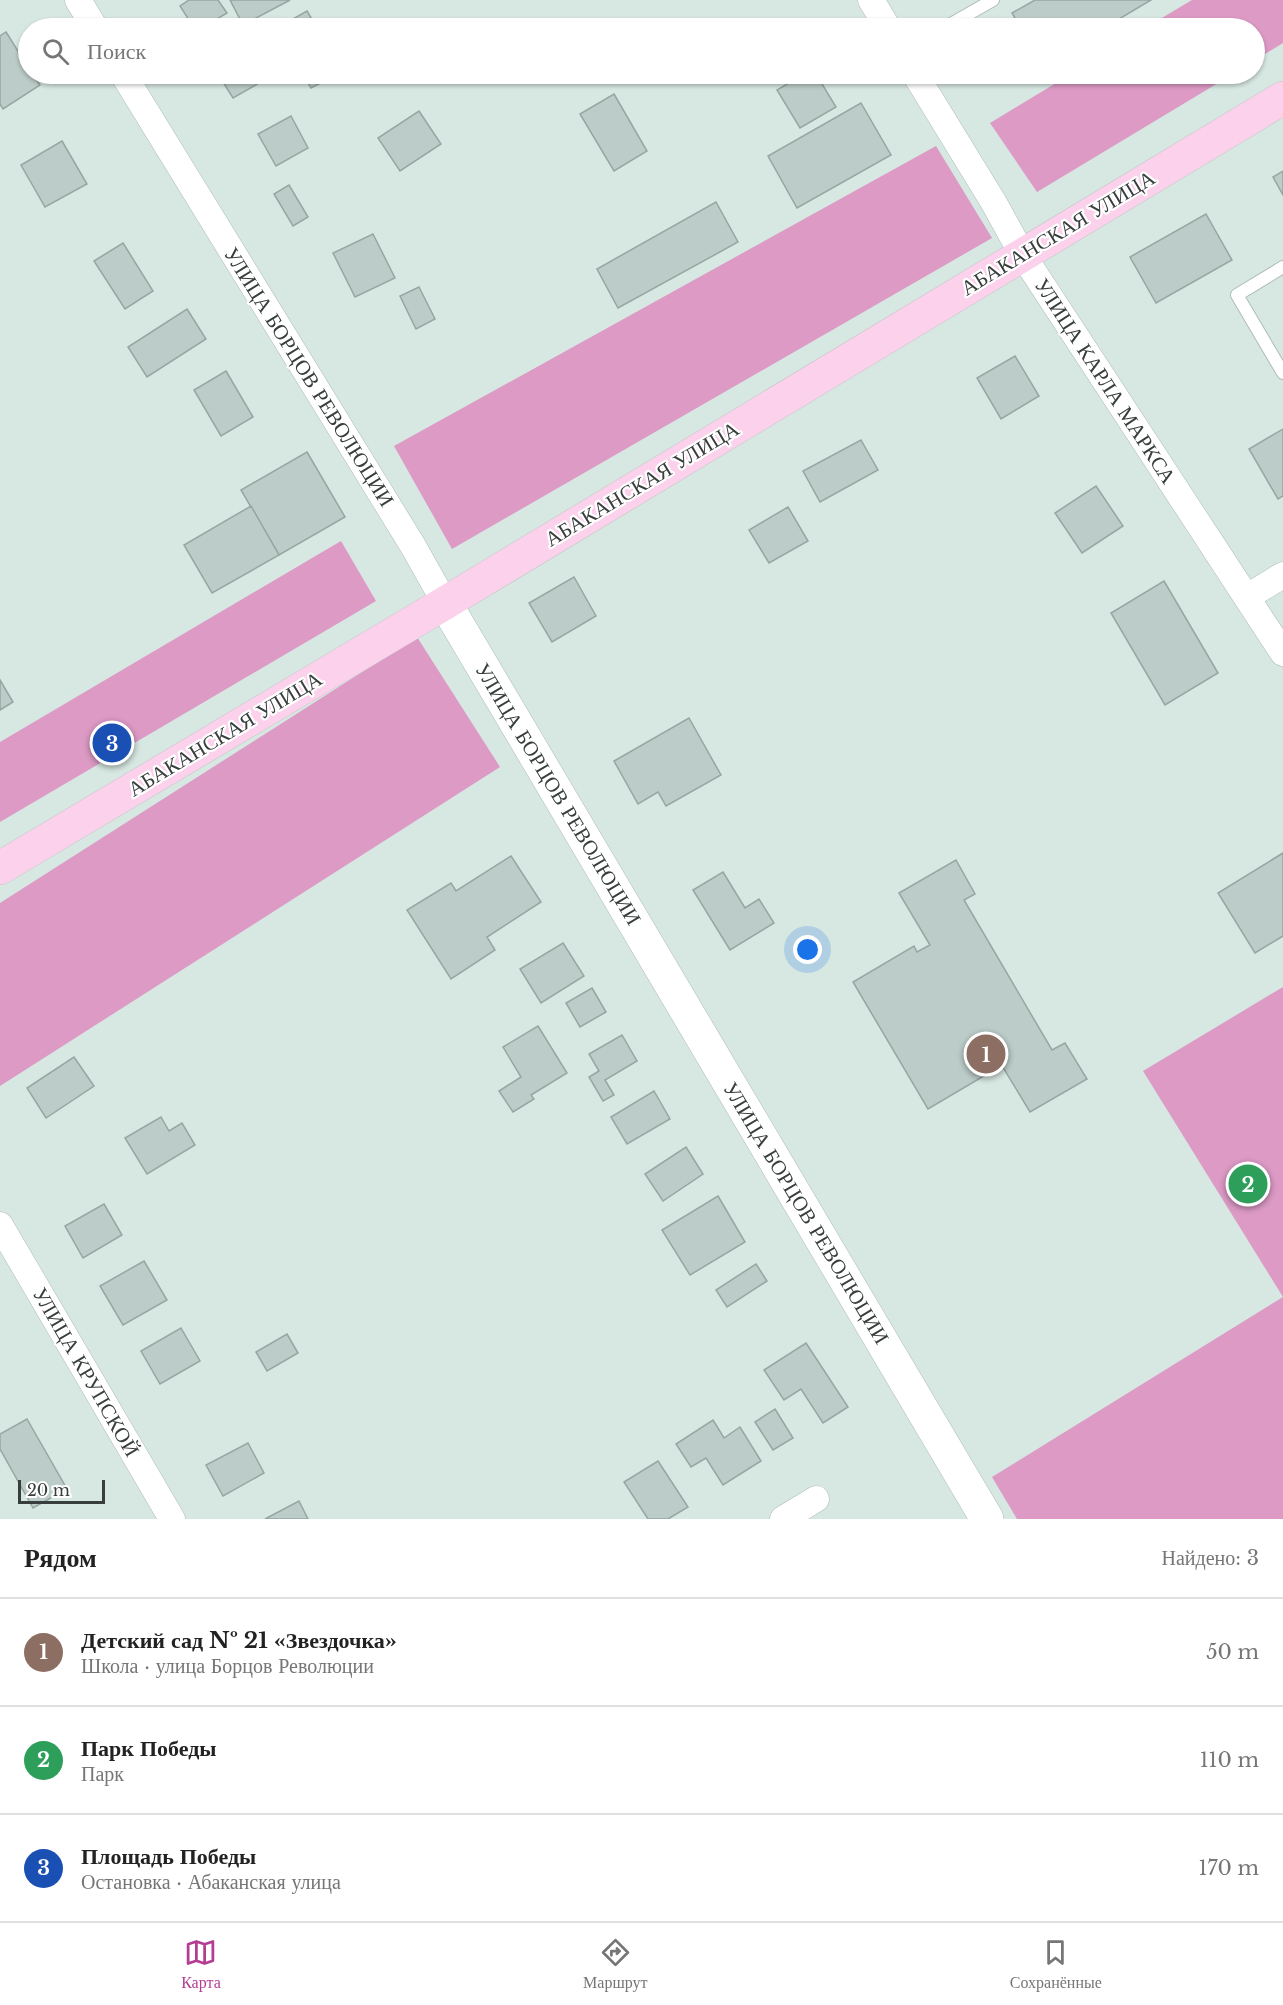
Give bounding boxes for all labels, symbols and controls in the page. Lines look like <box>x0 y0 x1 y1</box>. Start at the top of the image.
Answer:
search box <box>18 18 1265 84</box>
icon: search <box>39 35 72 68</box>
text: Поиск <box>87 38 146 65</box>
street label: АБАКАНСКАЯ УЛИЦА <box>956 164 1161 301</box>
street label: УЛИЦА БОРЦОВ РЕВОЛЮЦИИ <box>218 242 400 512</box>
street label: УЛИЦА КАРЛА МАРКСА <box>1029 273 1182 489</box>
street label: АБАКАНСКАЯ УЛИЦА <box>540 415 745 552</box>
street label: УЛИЦА БОРЦОВ РЕВОЛЮЦИИ <box>469 658 647 930</box>
street label: АБАКАНСКАЯ УЛИЦА <box>123 665 328 802</box>
pin: 3 <box>92 720 132 766</box>
your location <box>793 935 822 964</box>
pin: 1 <box>966 1032 1006 1076</box>
street label: УЛИЦА БОРЦОВ РЕВОЛЮЦИИ <box>717 1077 895 1349</box>
pin: 2 <box>1228 1162 1268 1206</box>
street label: УЛИЦА КРУПСКОЙ <box>27 1283 145 1461</box>
scale bar <box>18 1477 105 1504</box>
text: 20 m <box>27 1480 70 1500</box>
text: Рядом <box>24 1542 97 1574</box>
text: Найдено: 3 <box>1161 1546 1259 1570</box>
text: Детский сад № 21 «Звездочка» <box>81 1627 397 1654</box>
text: 1 <box>39 1640 48 1664</box>
text: 50 m <box>1206 1640 1259 1664</box>
text: Школа · улица Борцов Революции <box>81 1654 374 1678</box>
text: Парк Победы <box>81 1735 216 1762</box>
text: 2 <box>37 1748 50 1772</box>
text: 110 m <box>1200 1748 1259 1772</box>
text: Парк <box>81 1762 124 1786</box>
text: Площадь Победы <box>81 1843 256 1870</box>
text: 3 <box>37 1856 50 1880</box>
text: 170 m <box>1199 1856 1259 1880</box>
text: Остановка · Абаканская улица <box>81 1870 341 1894</box>
tab: Карта <box>181 1936 221 1992</box>
tab: Маршрут <box>583 1936 648 1992</box>
tab: Сохранённые <box>1010 1936 1102 1992</box>

